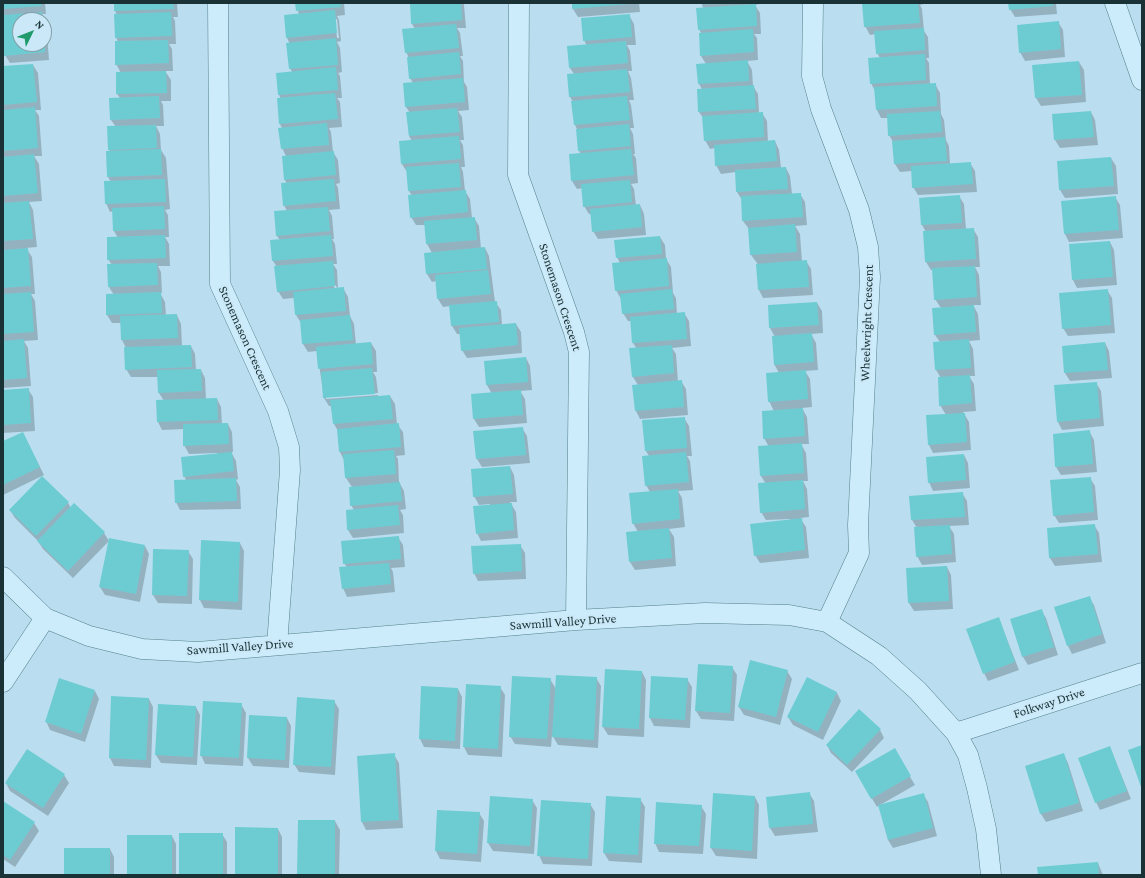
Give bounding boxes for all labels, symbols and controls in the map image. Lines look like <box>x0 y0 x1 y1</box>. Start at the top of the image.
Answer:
north arrow <box>12 12 52 52</box>
text: N <box>33 18 47 31</box>
street label: Stonemason Crescent <box>535 241 585 353</box>
street label: Wheelwright Crescent <box>857 264 877 382</box>
street label: Stonemason Crescent <box>215 284 275 392</box>
street label: Sawmill Valley Drive <box>509 610 617 634</box>
street label: Sawmill Valley Drive <box>186 635 294 659</box>
street label: Folkway Drive <box>1011 684 1087 722</box>

